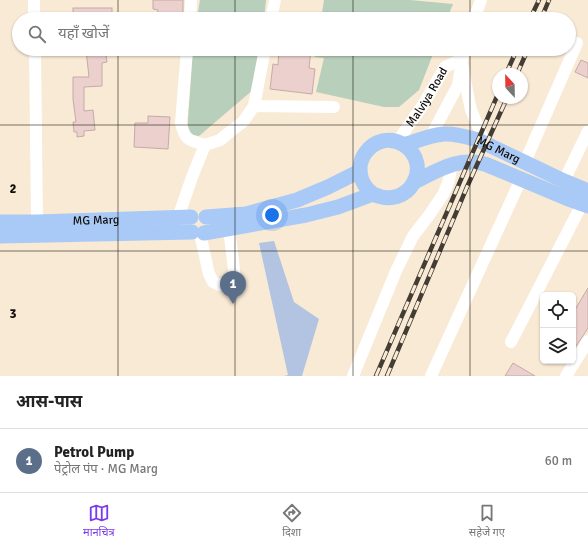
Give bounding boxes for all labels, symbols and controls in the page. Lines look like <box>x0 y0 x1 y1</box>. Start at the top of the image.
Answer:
search box <box>12 12 576 56</box>
icon: search <box>26 23 48 45</box>
text: यहाँ खोजें <box>58 24 109 42</box>
street label: Malviya Road <box>402 64 451 130</box>
north arrow <box>492 68 528 104</box>
street label: MG Marg <box>474 133 523 167</box>
text: 2 <box>9 181 17 197</box>
your location <box>262 205 282 225</box>
street label: MG Marg <box>72 212 119 228</box>
pin: 1 <box>220 271 246 304</box>
map controls <box>540 292 576 364</box>
button: locate <box>540 292 576 328</box>
text: 3 <box>9 306 17 322</box>
button: layers <box>540 328 576 364</box>
text: आस-पास <box>16 391 82 412</box>
text: Petrol Pump <box>54 443 134 461</box>
text: 1 <box>25 453 33 469</box>
text: 60 m <box>545 453 572 469</box>
text: पेट्रोल पंप · MG Marg <box>54 461 158 477</box>
tab: मानचित्र <box>83 502 115 540</box>
tab: दिशा <box>281 502 303 540</box>
tab: सहेजे गए <box>469 502 505 540</box>

